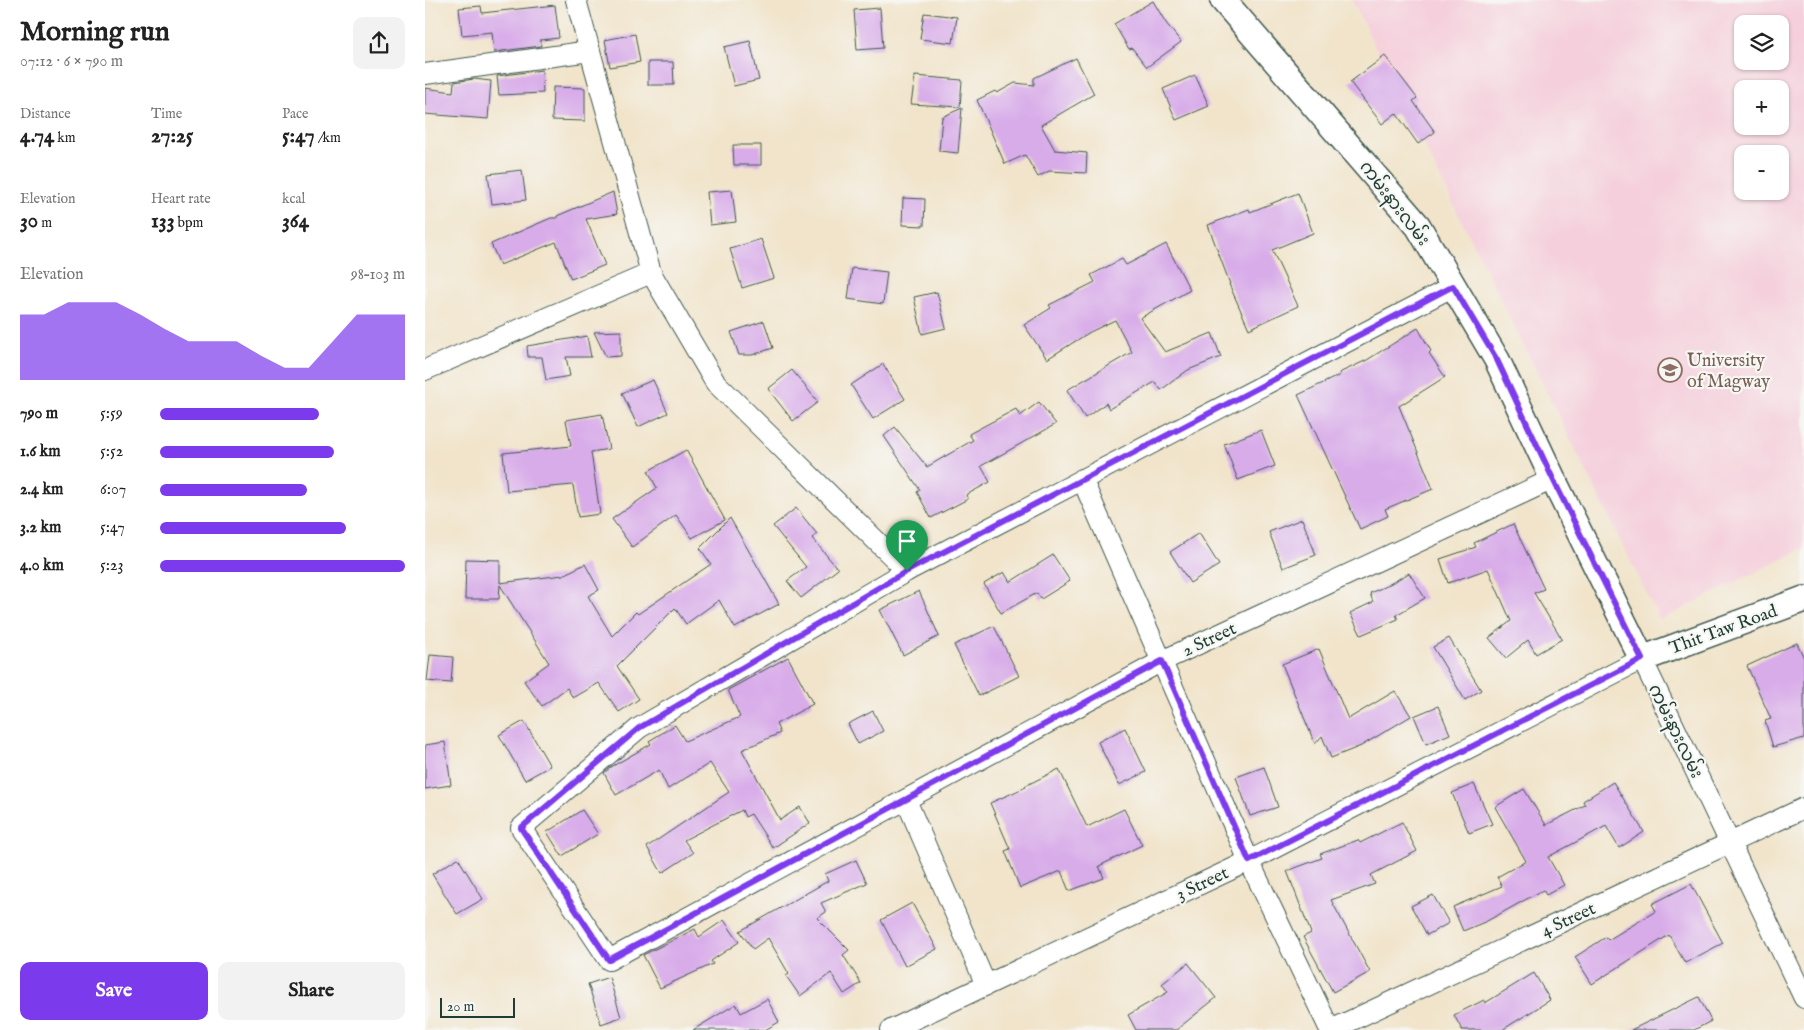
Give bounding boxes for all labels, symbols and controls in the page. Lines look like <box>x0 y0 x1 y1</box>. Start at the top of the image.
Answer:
text: Morning run <box>20 15 170 50</box>
map controls <box>1734 15 1789 200</box>
button: layers <box>1734 15 1789 70</box>
button: share <box>353 17 405 69</box>
text: 07:12 · 6 × 790 m <box>20 52 123 72</box>
button: + <box>1734 80 1789 135</box>
text: Distance <box>20 105 71 123</box>
text: Time <box>151 105 182 123</box>
text: Pace <box>282 105 309 123</box>
text: 4.74 <box>20 123 54 150</box>
text: 27:25 <box>151 123 193 150</box>
text: 5:47 <box>282 123 315 150</box>
text: km <box>54 129 76 147</box>
text: /km <box>315 129 341 147</box>
button: − <box>1734 145 1789 200</box>
street label: ကမ်းနားလမ်း <box>1352 155 1437 252</box>
text: Elevation <box>20 190 76 208</box>
text: Heart rate <box>151 190 211 208</box>
text: kcal <box>282 190 305 208</box>
text: 30 <box>20 208 38 235</box>
text: 133 <box>151 208 175 235</box>
text: 364 <box>282 208 309 235</box>
text: m <box>38 214 52 232</box>
text: bpm <box>175 214 203 232</box>
text: Elevation <box>20 265 83 285</box>
text: 98–103 m <box>351 265 405 285</box>
place label: University of Magway <box>1687 350 1770 394</box>
school or university icon: University of Magway <box>1657 357 1683 383</box>
text: 790 m <box>20 404 58 424</box>
text: 5:59 <box>100 404 123 424</box>
text: 1.6 km <box>20 442 61 462</box>
text: 5:52 <box>100 442 123 462</box>
text: 2.4 km <box>20 480 63 500</box>
text: 6:07 <box>100 480 126 500</box>
text: 3.2 km <box>20 518 61 538</box>
text: 5:47 <box>100 518 125 538</box>
pin <box>886 520 928 571</box>
icon: arrive <box>893 527 921 555</box>
text: 4.0 km <box>20 556 64 576</box>
text: 5:23 <box>100 556 124 576</box>
street label: Thit Taw Road <box>1666 600 1781 661</box>
street label: 2 Street <box>1179 618 1240 663</box>
street label: ကမ်းနားလမ်း <box>1640 679 1710 783</box>
street label: 3 Street <box>1173 862 1233 906</box>
street label: 4 Street <box>1538 898 1600 943</box>
button: Save <box>20 962 208 1020</box>
button: Share <box>218 962 405 1020</box>
scale bar <box>440 995 515 1018</box>
text: 20 m <box>447 998 474 1016</box>

